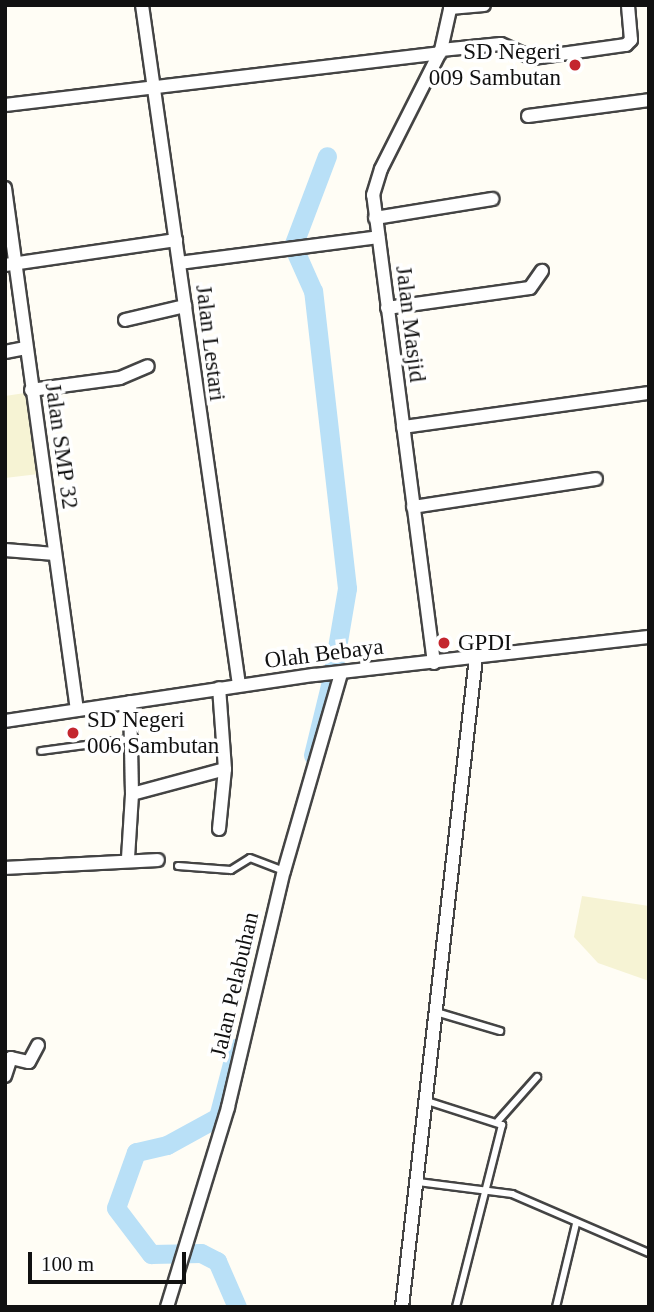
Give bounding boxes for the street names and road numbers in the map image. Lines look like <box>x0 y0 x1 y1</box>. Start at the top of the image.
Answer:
street label: Jalan Masjid <box>389 264 431 384</box>
street label: Jalan Lestari <box>189 283 231 403</box>
street label: Jalan SMP 32 <box>38 381 84 511</box>
street label: Olah Bebaya <box>263 633 385 675</box>
street label: Jalan Pelabuhan <box>205 909 265 1061</box>

